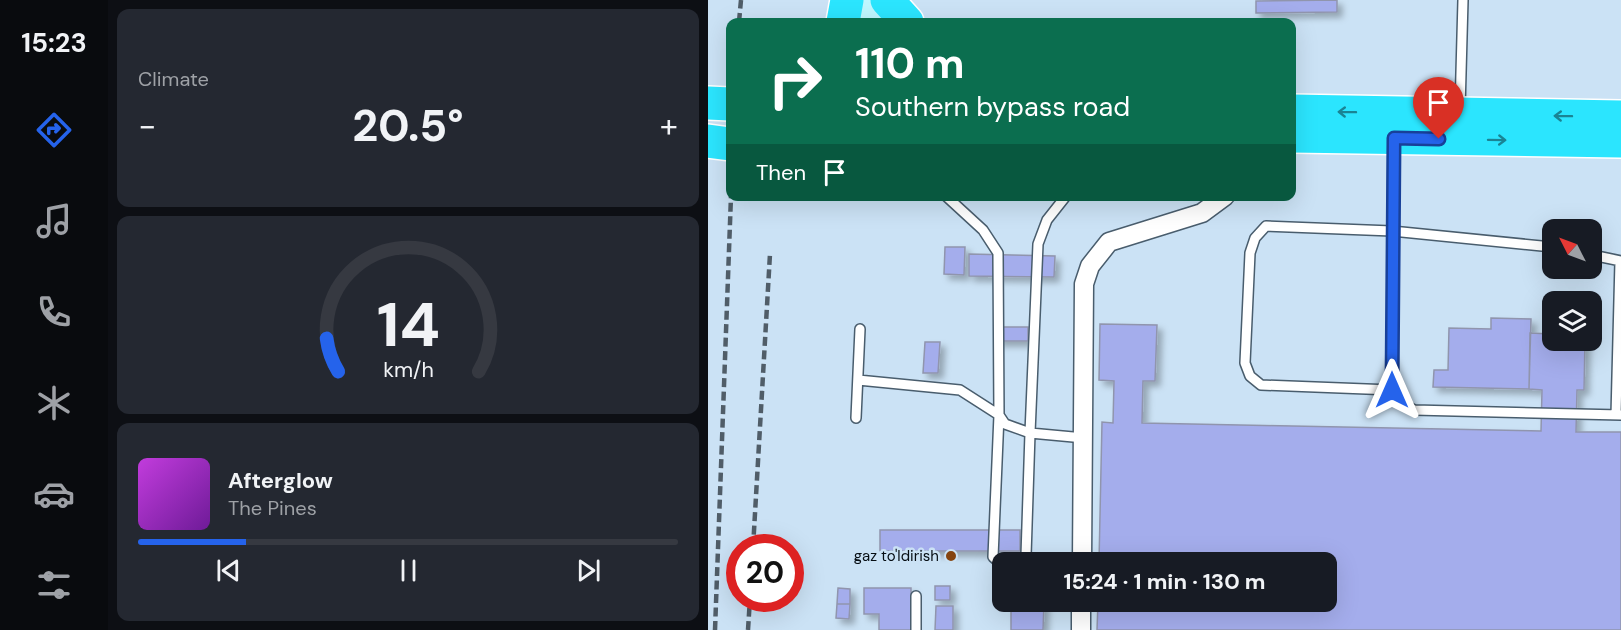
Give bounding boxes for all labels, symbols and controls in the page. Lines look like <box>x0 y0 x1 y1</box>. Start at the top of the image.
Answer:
text: 15:23 <box>21 25 87 60</box>
text: 110 m <box>855 36 965 91</box>
icon: right <box>756 42 834 120</box>
text: Climate <box>138 66 209 92</box>
pin <box>1413 77 1464 139</box>
icon: arrive <box>1422 86 1455 119</box>
text: Southern bypass road <box>855 89 1130 124</box>
text: 20.5° <box>352 96 464 155</box>
text: − <box>138 104 156 147</box>
text: + <box>660 104 678 147</box>
one-way arrow <box>1337 106 1357 118</box>
icon: directions <box>33 109 75 151</box>
one-way arrow <box>1553 110 1573 122</box>
one-way arrow <box>1486 134 1506 145</box>
icon: arrive <box>818 156 851 189</box>
text: Then <box>756 158 806 187</box>
icon: music <box>33 200 75 242</box>
north arrow <box>1542 219 1602 279</box>
map controls <box>1542 219 1602 351</box>
text: 14 <box>376 284 440 365</box>
icon: phone <box>33 291 75 333</box>
button: layers <box>1542 291 1602 351</box>
text: km/h <box>383 356 433 384</box>
position arrow <box>1360 358 1424 422</box>
icon: climate <box>33 382 75 424</box>
text: Afterglow <box>228 466 333 495</box>
icon: car <box>33 473 75 515</box>
text: The Pines <box>228 495 317 521</box>
speed limit sign: 20 <box>726 534 804 612</box>
place label: gaz to'ldirish <box>854 546 939 566</box>
marker: gaz to'ldirish <box>944 549 958 563</box>
icon: previous <box>212 554 245 587</box>
icon: pause <box>392 554 425 587</box>
icon: next <box>572 554 605 587</box>
icon: filters <box>33 564 75 606</box>
text: 15:24 · 1 min · 130 m <box>1063 567 1266 596</box>

